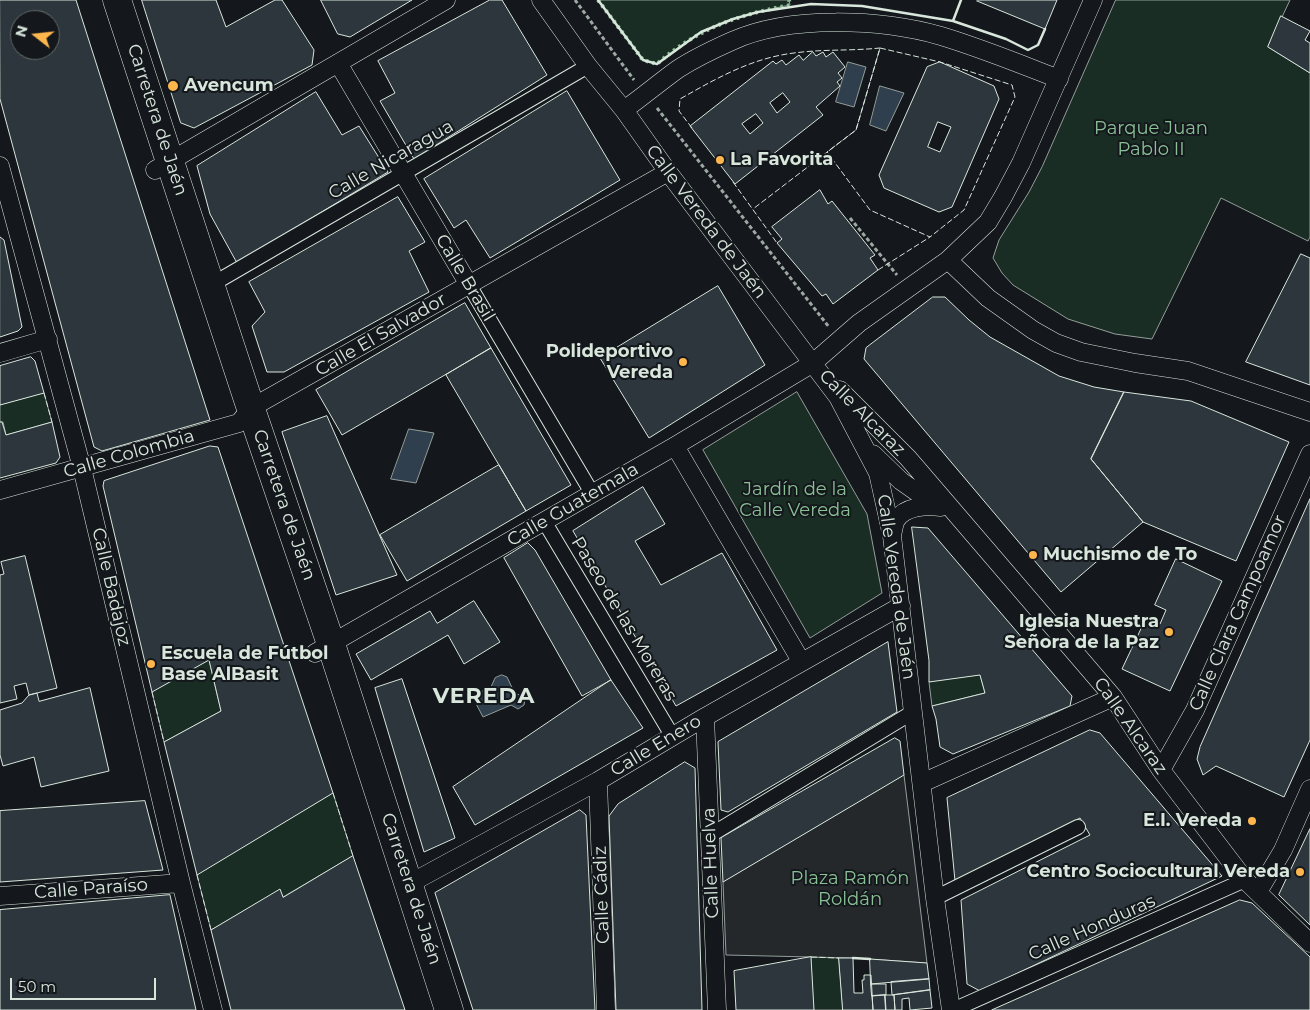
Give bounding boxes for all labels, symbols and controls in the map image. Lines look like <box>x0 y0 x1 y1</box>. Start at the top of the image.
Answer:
north arrow <box>10 10 60 60</box>
text: N <box>11 23 32 39</box>
street label: Carretera de Jaén <box>122 41 192 199</box>
place label: Avencum <box>184 75 274 97</box>
marker: Avencum <box>166 79 180 93</box>
street label: Calle Nicaragua <box>325 115 457 205</box>
park label: Parque Juan Pablo II <box>1094 118 1208 160</box>
street label: Calle Vereda de Jaén <box>641 141 771 303</box>
place label: La Favorita <box>730 149 833 171</box>
marker: La Favorita <box>714 154 726 166</box>
street label: Calle Brasil <box>431 231 499 325</box>
street label: Calle El Salvador <box>312 289 450 381</box>
place label: Polideportivo Vereda <box>546 341 673 384</box>
marker: Polideportivo Vereda <box>677 356 689 368</box>
street label: Calle Alcaraz <box>814 365 910 461</box>
street label: Calle Colombia <box>61 425 197 483</box>
street label: Carretera de Jaén <box>248 427 320 583</box>
street label: Calle Guatemala <box>503 459 643 551</box>
park label: Jardín de la Calle Vereda <box>739 479 851 522</box>
street label: Calle Vereda de Jaén <box>872 493 920 681</box>
street label: Calle Clara Campoamor <box>1185 512 1291 714</box>
street label: Calle Badajoz <box>87 526 135 648</box>
street label: Paseo de las Moreras <box>566 533 682 705</box>
place label: Muchismo de To <box>1043 544 1197 566</box>
marker: Muchismo de To <box>1027 549 1039 561</box>
place label: Iglesia Nuestra Señora de la Paz <box>1004 611 1159 654</box>
marker: Iglesia Nuestra Señora de la Paz <box>1163 626 1175 638</box>
place label: Escuela de Fútbol Base AlBasit <box>161 643 329 686</box>
marker: Escuela de Fútbol Base AlBasit <box>145 658 157 670</box>
street label: Calle Alcaraz <box>1089 673 1171 779</box>
district label: VEREDA <box>432 684 536 710</box>
street label: Calle Enero <box>607 711 705 781</box>
street label: Calle Huelva <box>698 807 724 919</box>
street label: Carretera de Jaén <box>376 810 446 968</box>
place label: E.I. Vereda <box>1143 810 1242 832</box>
marker: E.I. Vereda <box>1246 815 1258 827</box>
street label: Calle Cádiz <box>589 846 615 944</box>
place label: Centro Sociocultural Vereda <box>1027 861 1290 883</box>
marker: Centro Sociocultural Vereda <box>1294 866 1306 878</box>
park label: Plaza Ramón Roldán <box>790 868 910 911</box>
street label: Calle Paraíso <box>33 874 149 904</box>
street label: Calle Honduras <box>1025 890 1159 966</box>
scale bar <box>12 968 159 1000</box>
text: 50 m <box>18 977 56 996</box>

